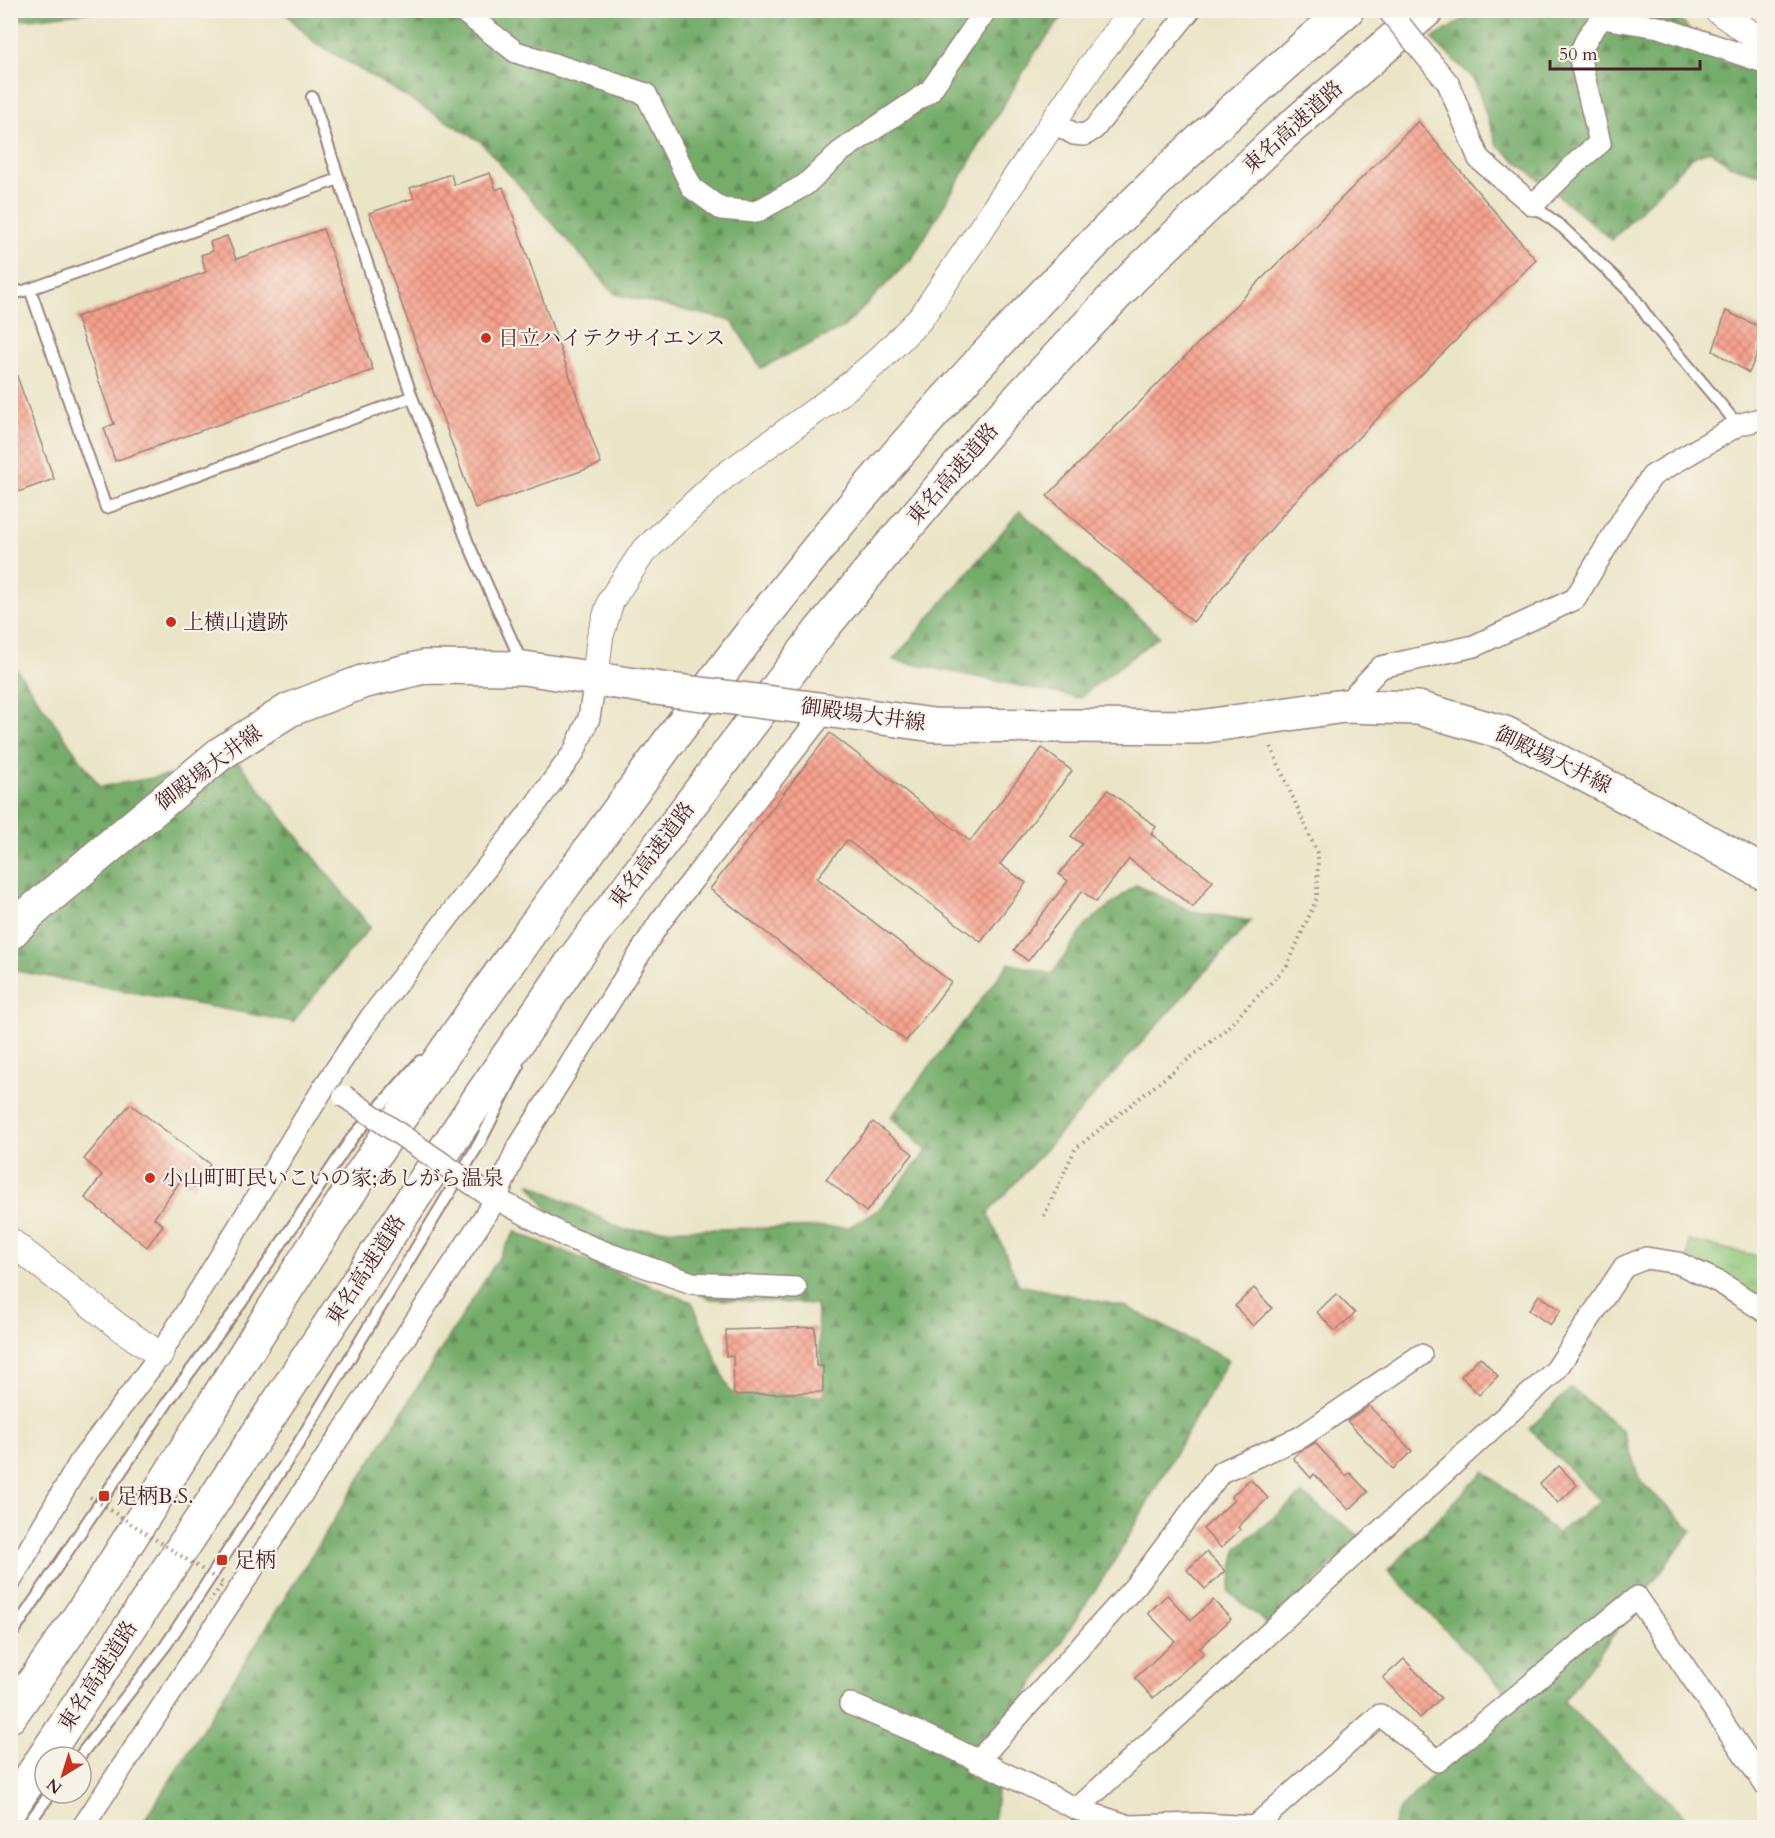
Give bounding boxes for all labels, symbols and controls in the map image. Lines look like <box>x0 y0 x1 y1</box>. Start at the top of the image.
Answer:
scale bar <box>1550 33 1700 71</box>
text: 50 m <box>1559 42 1598 67</box>
street label: 東名高速道路 <box>1236 74 1350 180</box>
place label: 日立ハイテクサイエンス <box>498 324 725 353</box>
marker: 日立ハイテクサイエンス <box>479 331 493 345</box>
street label: 東名高速道路 <box>901 417 1005 531</box>
place label: 上横山遺跡 <box>183 608 288 637</box>
marker: 上横山遺跡 <box>164 615 178 629</box>
street label: 御殿場大井線 <box>799 692 927 738</box>
street label: 御殿場大井線 <box>150 719 268 817</box>
street label: 御殿場大井線 <box>1490 719 1616 801</box>
street label: 東名高速道路 <box>603 796 701 914</box>
place label: 小山町町民いこいの家;あしがら温泉 <box>162 1164 503 1193</box>
marker: 小山町町民いこいの家;あしがら温泉 <box>143 1171 157 1185</box>
street label: 東名高速道路 <box>320 1209 412 1331</box>
place label: 足柄B.S. <box>116 1482 193 1511</box>
marker: 足柄B.S. <box>97 1489 111 1503</box>
place label: 足柄 <box>234 1546 276 1575</box>
marker: 足柄 <box>215 1553 229 1567</box>
street label: 東名高速道路 <box>52 1615 144 1737</box>
north arrow <box>33 1745 93 1805</box>
text: N <box>42 1773 67 1799</box>

